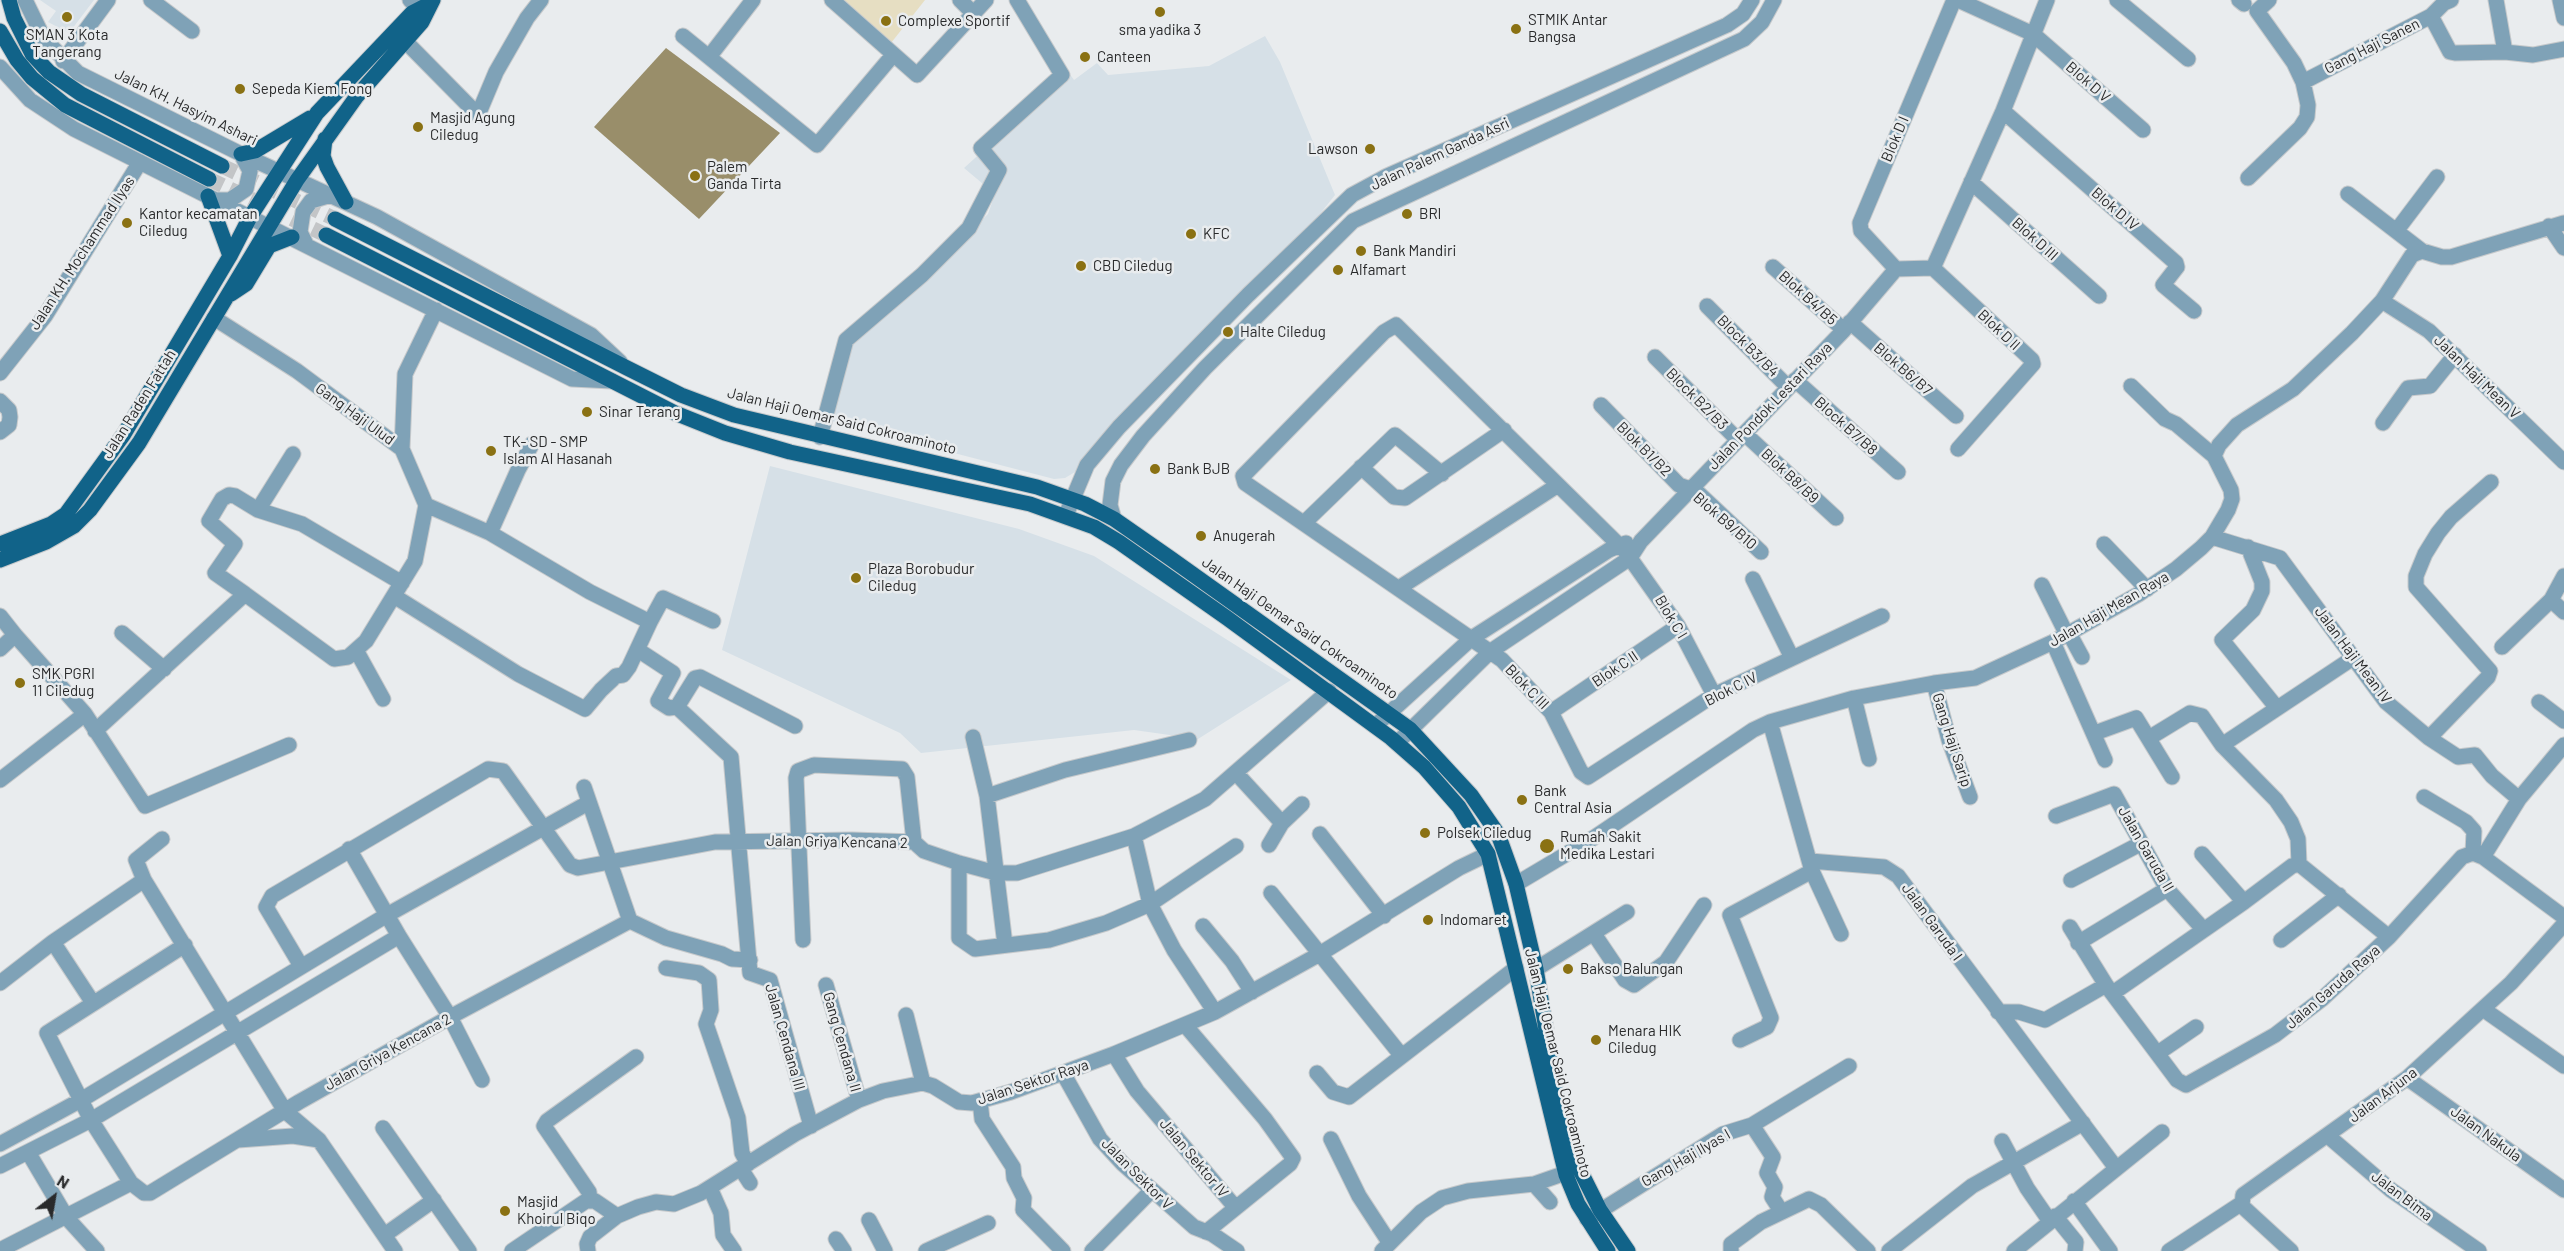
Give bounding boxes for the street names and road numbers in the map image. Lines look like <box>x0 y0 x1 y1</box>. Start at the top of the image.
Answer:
street label: Gang Haji Sanen <box>2321 14 2423 78</box>
street label: Blok D V <box>2062 58 2114 106</box>
street label: Jalan KH. Hasyim Ashari <box>112 65 260 149</box>
street label: Jalan Palem Ganda Asri <box>1368 114 1512 194</box>
street label: Blok D I <box>1877 114 1913 164</box>
street label: Jalan KH. Mochammad Ilyas <box>26 173 138 333</box>
street label: Blok D IV <box>2088 184 2142 234</box>
street label: Blok D III <box>2008 214 2062 264</box>
street label: Blok B4/B5 <box>1775 267 1841 329</box>
street label: Blok D II <box>1974 306 2024 354</box>
street label: Block B3/B4 <box>1713 311 1783 381</box>
street label: Jalan Haji Mean V <box>2430 331 2524 423</box>
street label: Jalan Pondok Lestari Raya <box>1704 338 1836 474</box>
street label: Blok B6/B7 <box>1870 339 1936 399</box>
street label: Jalan Raden Fattah <box>98 346 180 462</box>
street label: Block B2/B3 <box>1662 364 1732 434</box>
street label: Gang Haji Ulud <box>312 379 398 449</box>
street label: Jalan Haji Oemar Said Cokroaminoto <box>726 384 958 458</box>
street label: Block B7/B8 <box>1811 393 1881 459</box>
street label: Blok B1/B2 <box>1613 418 1675 480</box>
street label: Blok B8/B9 <box>1758 445 1822 507</box>
street label: Blok B9/B10 <box>1690 489 1760 553</box>
street label: Jalan Haji Oemar Said Cokroaminoto <box>1198 553 1402 703</box>
street label: Jalan Haji Mean Raya <box>2046 567 2172 651</box>
street label: Blok C I <box>1651 592 1691 642</box>
street label: Jalan Haji Mean IV <box>2311 603 2395 707</box>
street label: Blok C II <box>1589 647 1641 691</box>
street label: Blok C III <box>1501 661 1553 713</box>
street label: Blok C IV <box>1702 668 1760 710</box>
street label: Gang Haji Sarip <box>1928 691 1976 789</box>
street label: Jalan Garuda II <box>2114 803 2178 895</box>
street label: Jalan Griya Kencana 2 <box>766 832 908 852</box>
street label: Jalan Garuda I <box>1898 880 1966 964</box>
street label: Jalan Garuda Raya <box>2282 941 2384 1033</box>
street label: Jalan Haji Oemar Said Cokroaminoto <box>1521 947 1595 1179</box>
street label: Jalan Cendana III <box>761 982 809 1092</box>
street label: Gang Cendana II <box>819 990 865 1094</box>
street label: Jalan Griya Kencana 2 <box>322 1010 454 1094</box>
street label: Jalan Sektor Raya <box>975 1056 1091 1108</box>
street label: Jalan Arjuna <box>2345 1064 2421 1126</box>
street label: Jalan Nakula <box>2447 1102 2525 1166</box>
street label: Jalan Sektor IV <box>1156 1115 1232 1201</box>
street label: Gang Haji Ilyas I <box>1638 1125 1734 1191</box>
street label: Jalan Sektor V <box>1098 1135 1176 1213</box>
street label: Jalan Bima <box>2368 1167 2436 1225</box>

